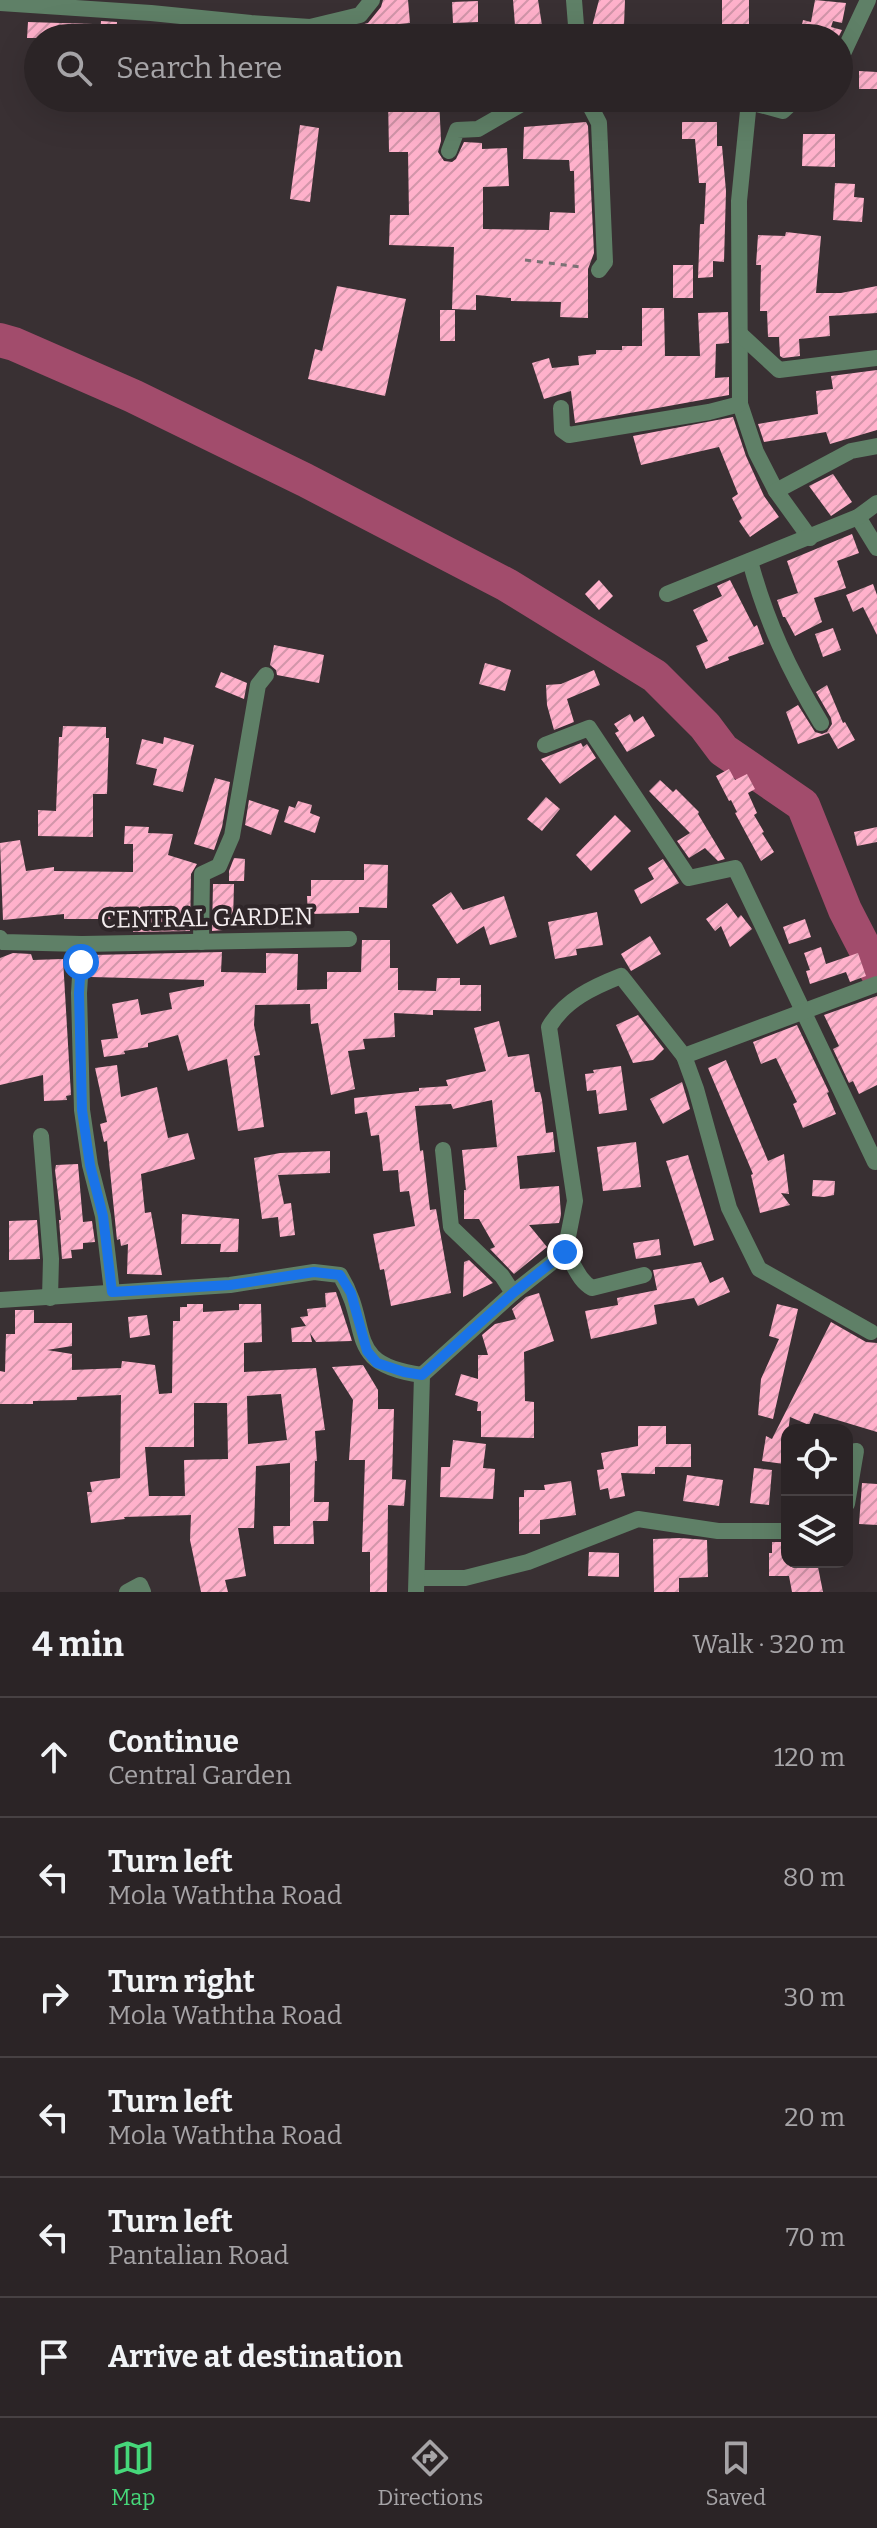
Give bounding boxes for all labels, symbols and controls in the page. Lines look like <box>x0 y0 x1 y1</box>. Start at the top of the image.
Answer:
search box <box>24 24 853 112</box>
icon: search <box>52 46 96 90</box>
text: Search here <box>116 50 283 86</box>
street label: CENTRAL GARDEN <box>100 902 314 934</box>
route start <box>63 944 99 980</box>
route end <box>547 1234 583 1270</box>
map controls <box>781 1424 853 1568</box>
button: locate <box>781 1424 853 1496</box>
button: layers <box>781 1496 853 1568</box>
text: 4 min <box>32 1624 124 1665</box>
text: Walk · 320 m <box>693 1629 845 1660</box>
text: Continue <box>108 1724 239 1760</box>
icon: ahead <box>32 1735 76 1779</box>
text: 120 m <box>774 1742 845 1773</box>
text: Central Garden <box>108 1760 292 1791</box>
text: Turn left <box>108 1844 233 1880</box>
icon: left <box>32 1855 76 1899</box>
text: 80 m <box>783 1862 845 1893</box>
text: Mola Waththa Road <box>108 1880 342 1911</box>
text: Turn right <box>108 1964 255 2000</box>
icon: right <box>32 1975 76 2019</box>
text: 30 m <box>784 1982 845 2013</box>
text: Mola Waththa Road <box>108 2000 342 2031</box>
text: Turn left <box>108 2084 233 2120</box>
icon: left <box>32 2095 76 2139</box>
text: 20 m <box>784 2102 845 2133</box>
text: Mola Waththa Road <box>108 2120 342 2151</box>
text: Turn left <box>108 2204 233 2240</box>
icon: left <box>32 2215 76 2259</box>
text: 70 m <box>786 2222 845 2253</box>
text: Pantalian Road <box>108 2240 289 2271</box>
icon: arrive <box>32 2335 76 2379</box>
text: Arrive at destination <box>108 2339 403 2375</box>
tab: Map <box>111 2436 155 2511</box>
tab: Directions <box>378 2436 483 2511</box>
tab: Saved <box>706 2436 766 2511</box>

